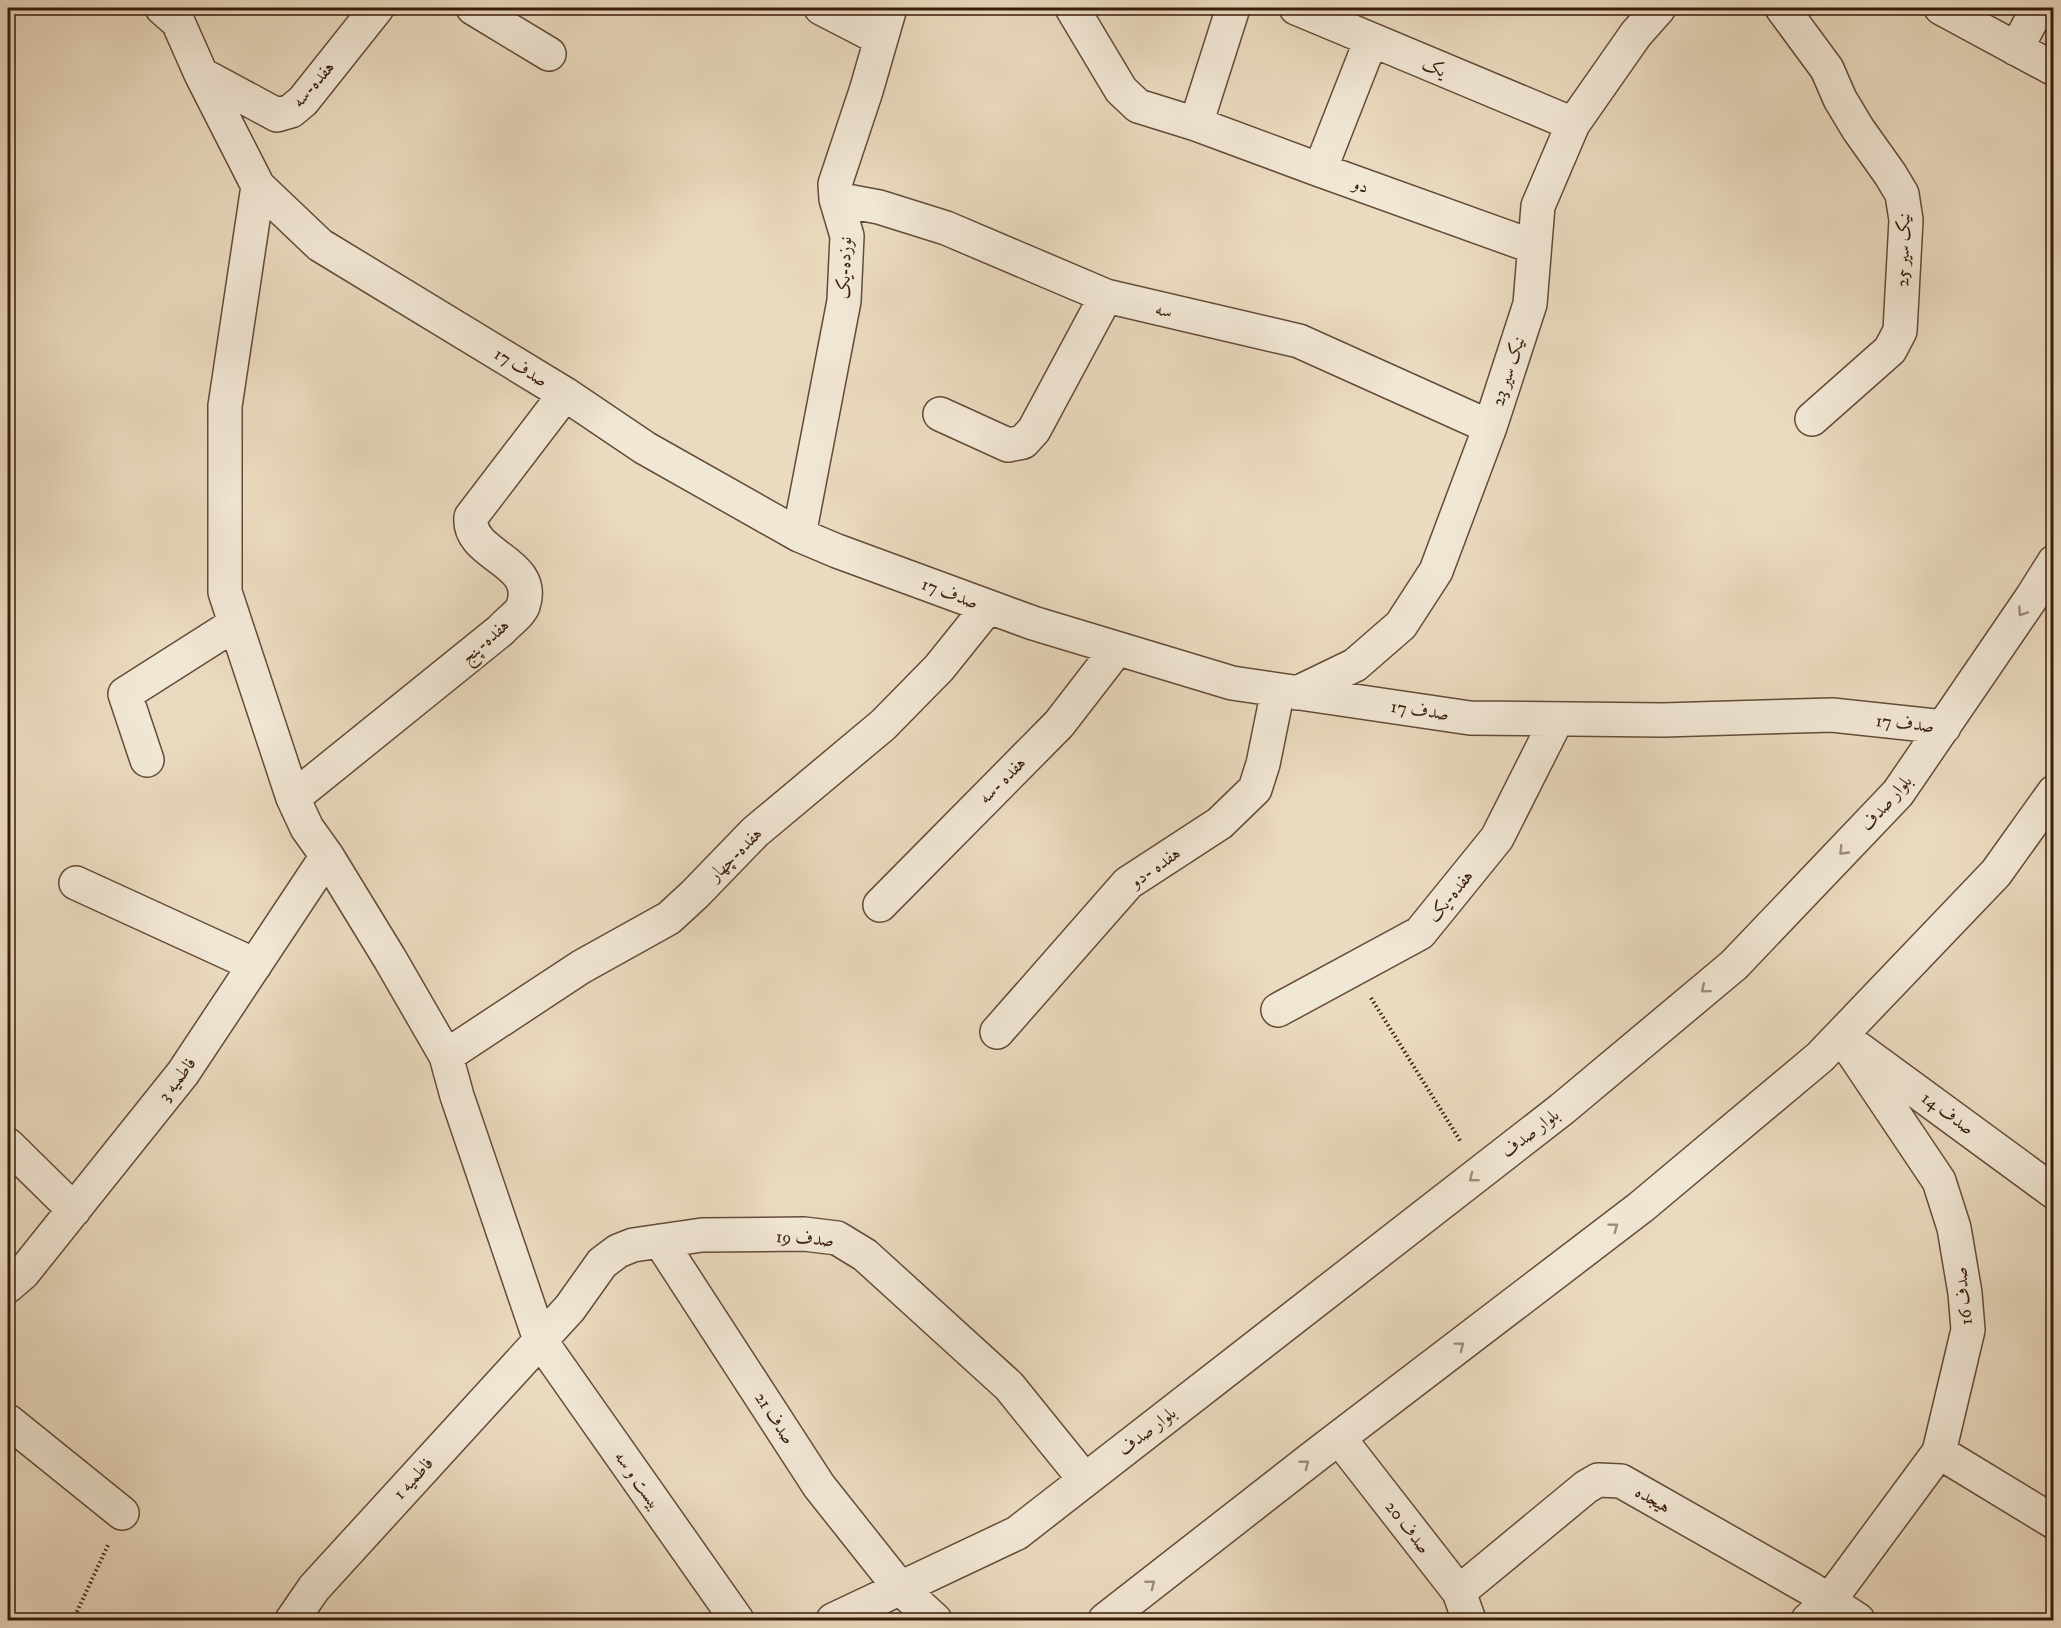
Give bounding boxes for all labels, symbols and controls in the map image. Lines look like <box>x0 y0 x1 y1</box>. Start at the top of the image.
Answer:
street label: یک <box>1418 53 1450 83</box>
street label: هفده-سه <box>288 57 340 112</box>
street label: دو <box>1348 172 1372 199</box>
street label: نیک سیر 25 <box>1892 213 1916 287</box>
street label: نوزده-یک <box>833 236 857 300</box>
street label: سه <box>1153 298 1175 324</box>
street label: نیک سیر 23 <box>1487 334 1530 409</box>
street label: صدف 17 <box>490 343 551 392</box>
street label: صدف 17 <box>918 574 981 614</box>
one-way arrow <box>2018 605 2029 616</box>
street label: هفده-پنج <box>457 615 517 672</box>
street label: صدف 17 <box>1389 696 1450 726</box>
street label: صدف 17 <box>1875 710 1935 738</box>
street label: هفده -سه <box>974 752 1031 809</box>
street label: بلوار صدف <box>1856 771 1917 836</box>
street label: هفده-چهار <box>703 823 767 888</box>
street label: هفده -دو <box>1124 843 1185 894</box>
one-way arrow <box>1839 845 1850 855</box>
street label: هفده-یک <box>1423 866 1479 927</box>
one-way arrow <box>1701 982 1712 993</box>
street label: فاطمیه 3 <box>154 1053 202 1106</box>
street label: صدف 14 <box>1917 1087 1978 1140</box>
street label: بلوار صدف <box>1497 1104 1564 1163</box>
one-way arrow <box>1468 1171 1479 1182</box>
one-way arrow <box>1608 1224 1619 1235</box>
street label: صدف 19 <box>775 1226 835 1252</box>
street label: صدف 16 <box>1950 1266 1978 1326</box>
one-way arrow <box>1453 1342 1464 1353</box>
street label: صدف 21 <box>749 1388 799 1449</box>
street label: بلوار صدف <box>1114 1402 1181 1461</box>
street label: بیست و سه <box>609 1447 665 1514</box>
street label: فاطمیه 1 <box>389 1453 439 1504</box>
one-way arrow <box>1298 1461 1309 1472</box>
street label: هیجده <box>1631 1481 1674 1519</box>
street label: صدف 20 <box>1380 1497 1435 1558</box>
one-way arrow <box>1144 1581 1155 1592</box>

